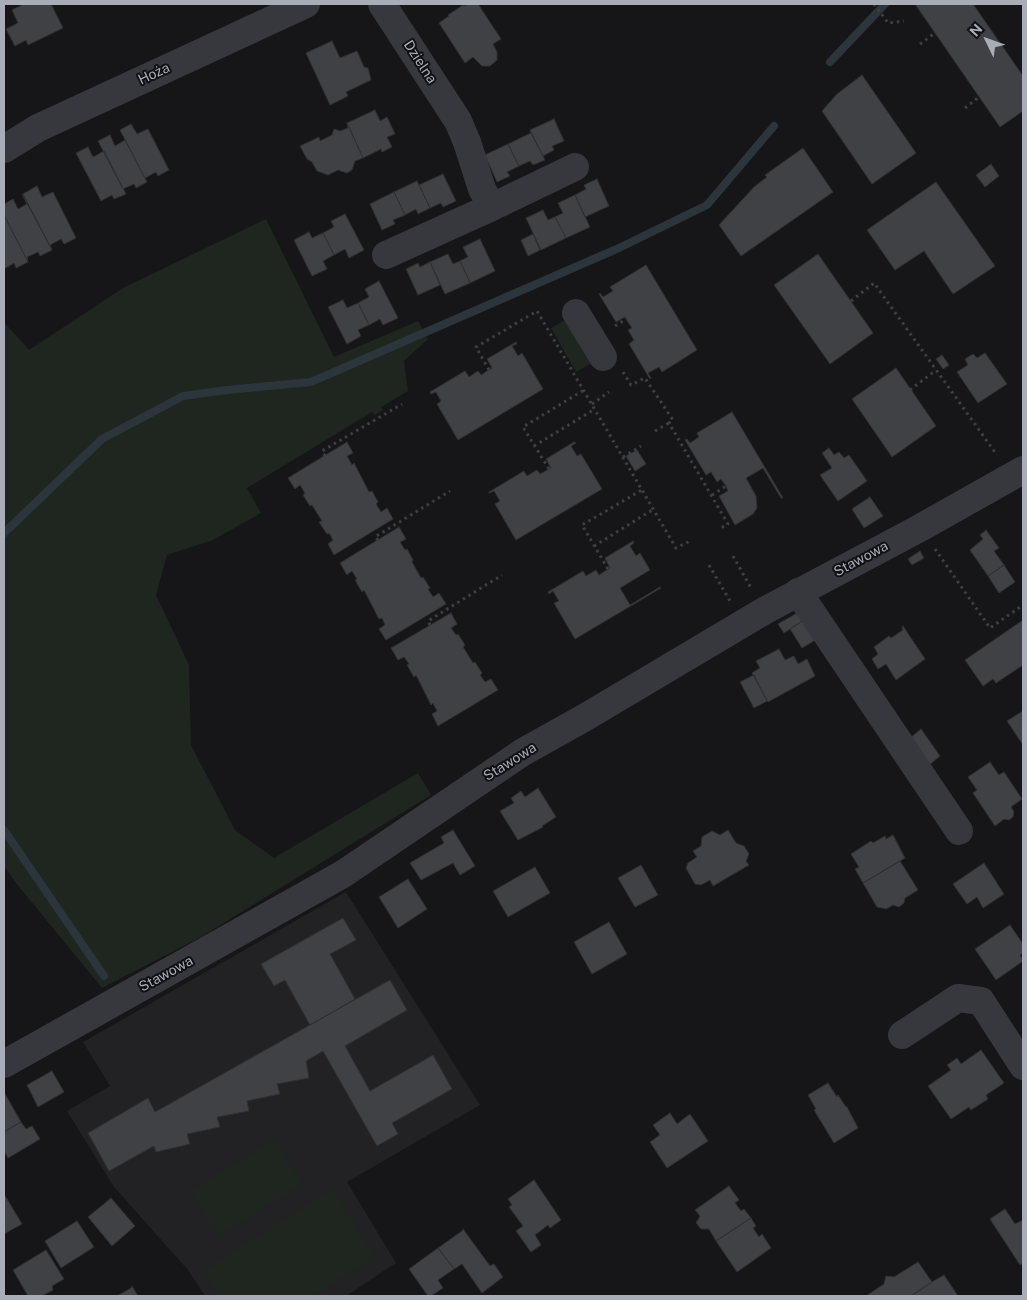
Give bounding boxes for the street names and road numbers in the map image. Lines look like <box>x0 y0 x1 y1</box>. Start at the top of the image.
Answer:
street label: Dzielna <box>400 37 440 87</box>
street label: Hoża <box>136 59 172 89</box>
street label: Stawowa <box>831 538 891 580</box>
street label: Stawowa <box>480 739 540 785</box>
street label: Stawowa <box>136 952 196 996</box>

